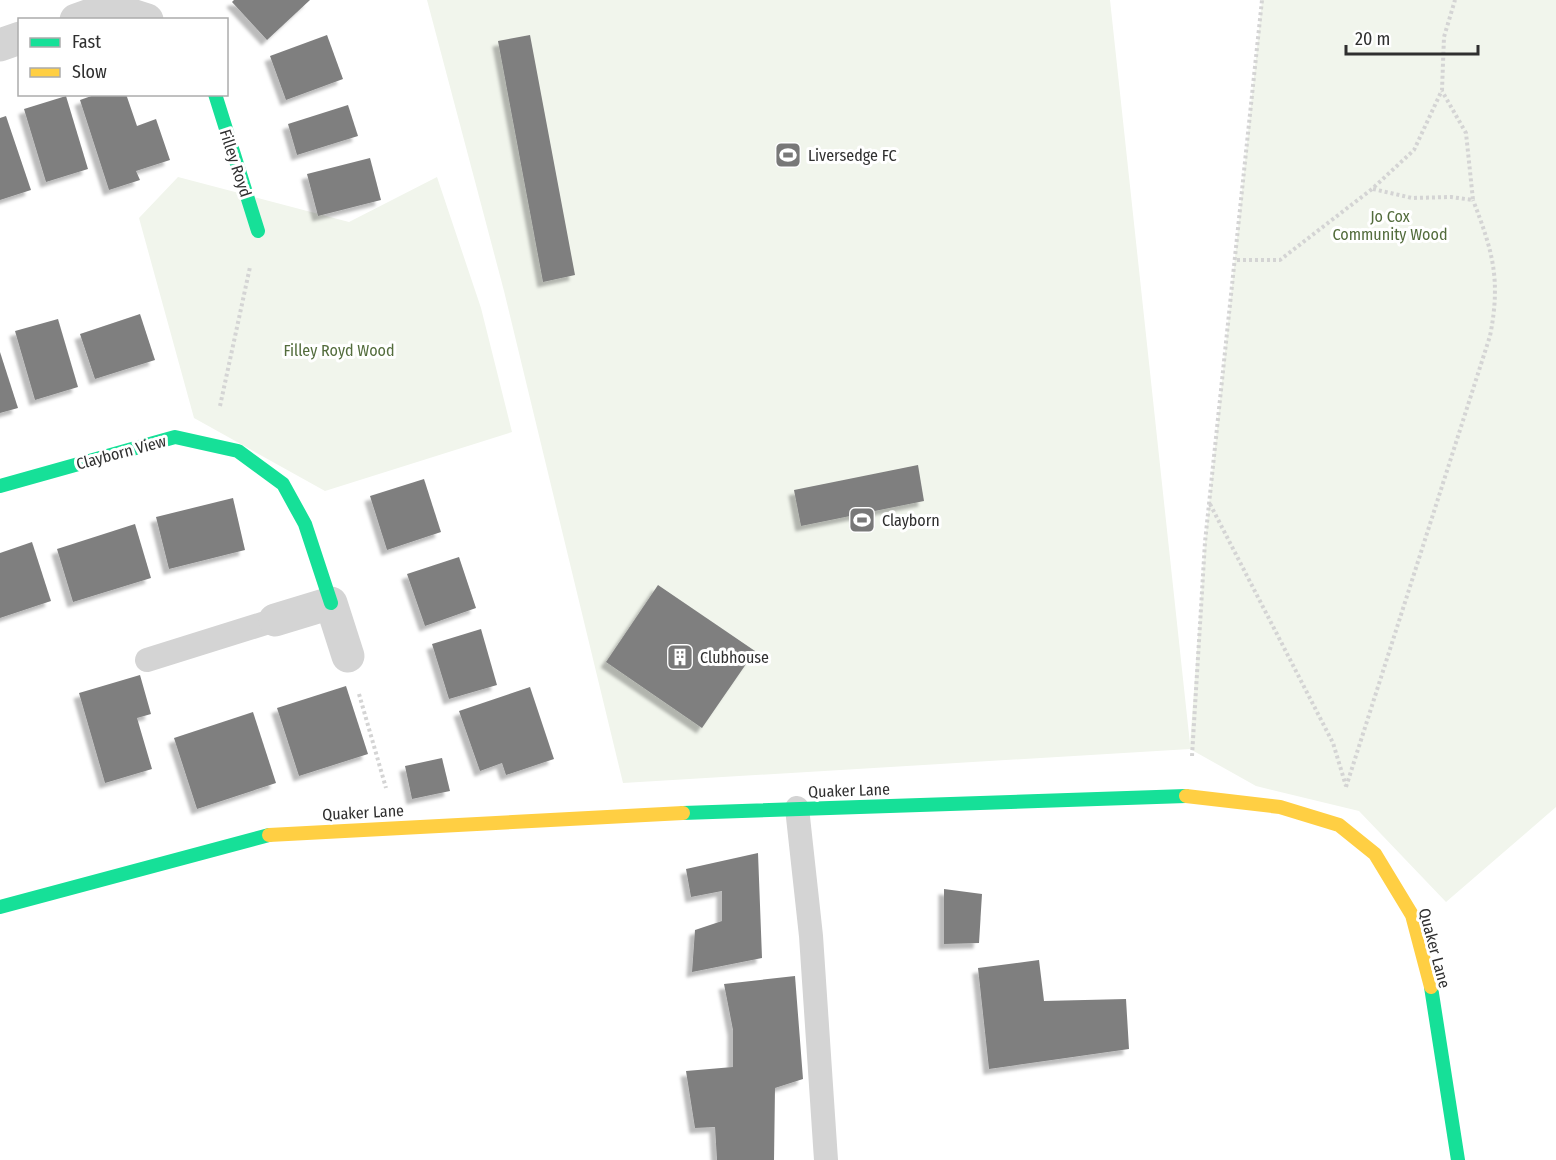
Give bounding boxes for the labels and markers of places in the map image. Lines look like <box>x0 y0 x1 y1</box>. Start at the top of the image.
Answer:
sports icon: Liversedge FC <box>773 140 803 170</box>
place label: Liversedge FC <box>808 146 897 165</box>
sports icon: Clayborn <box>847 505 877 535</box>
place label: Clayborn <box>882 511 940 530</box>
building icon: Clubhouse <box>665 642 695 672</box>
place label: Clubhouse <box>700 648 769 667</box>

